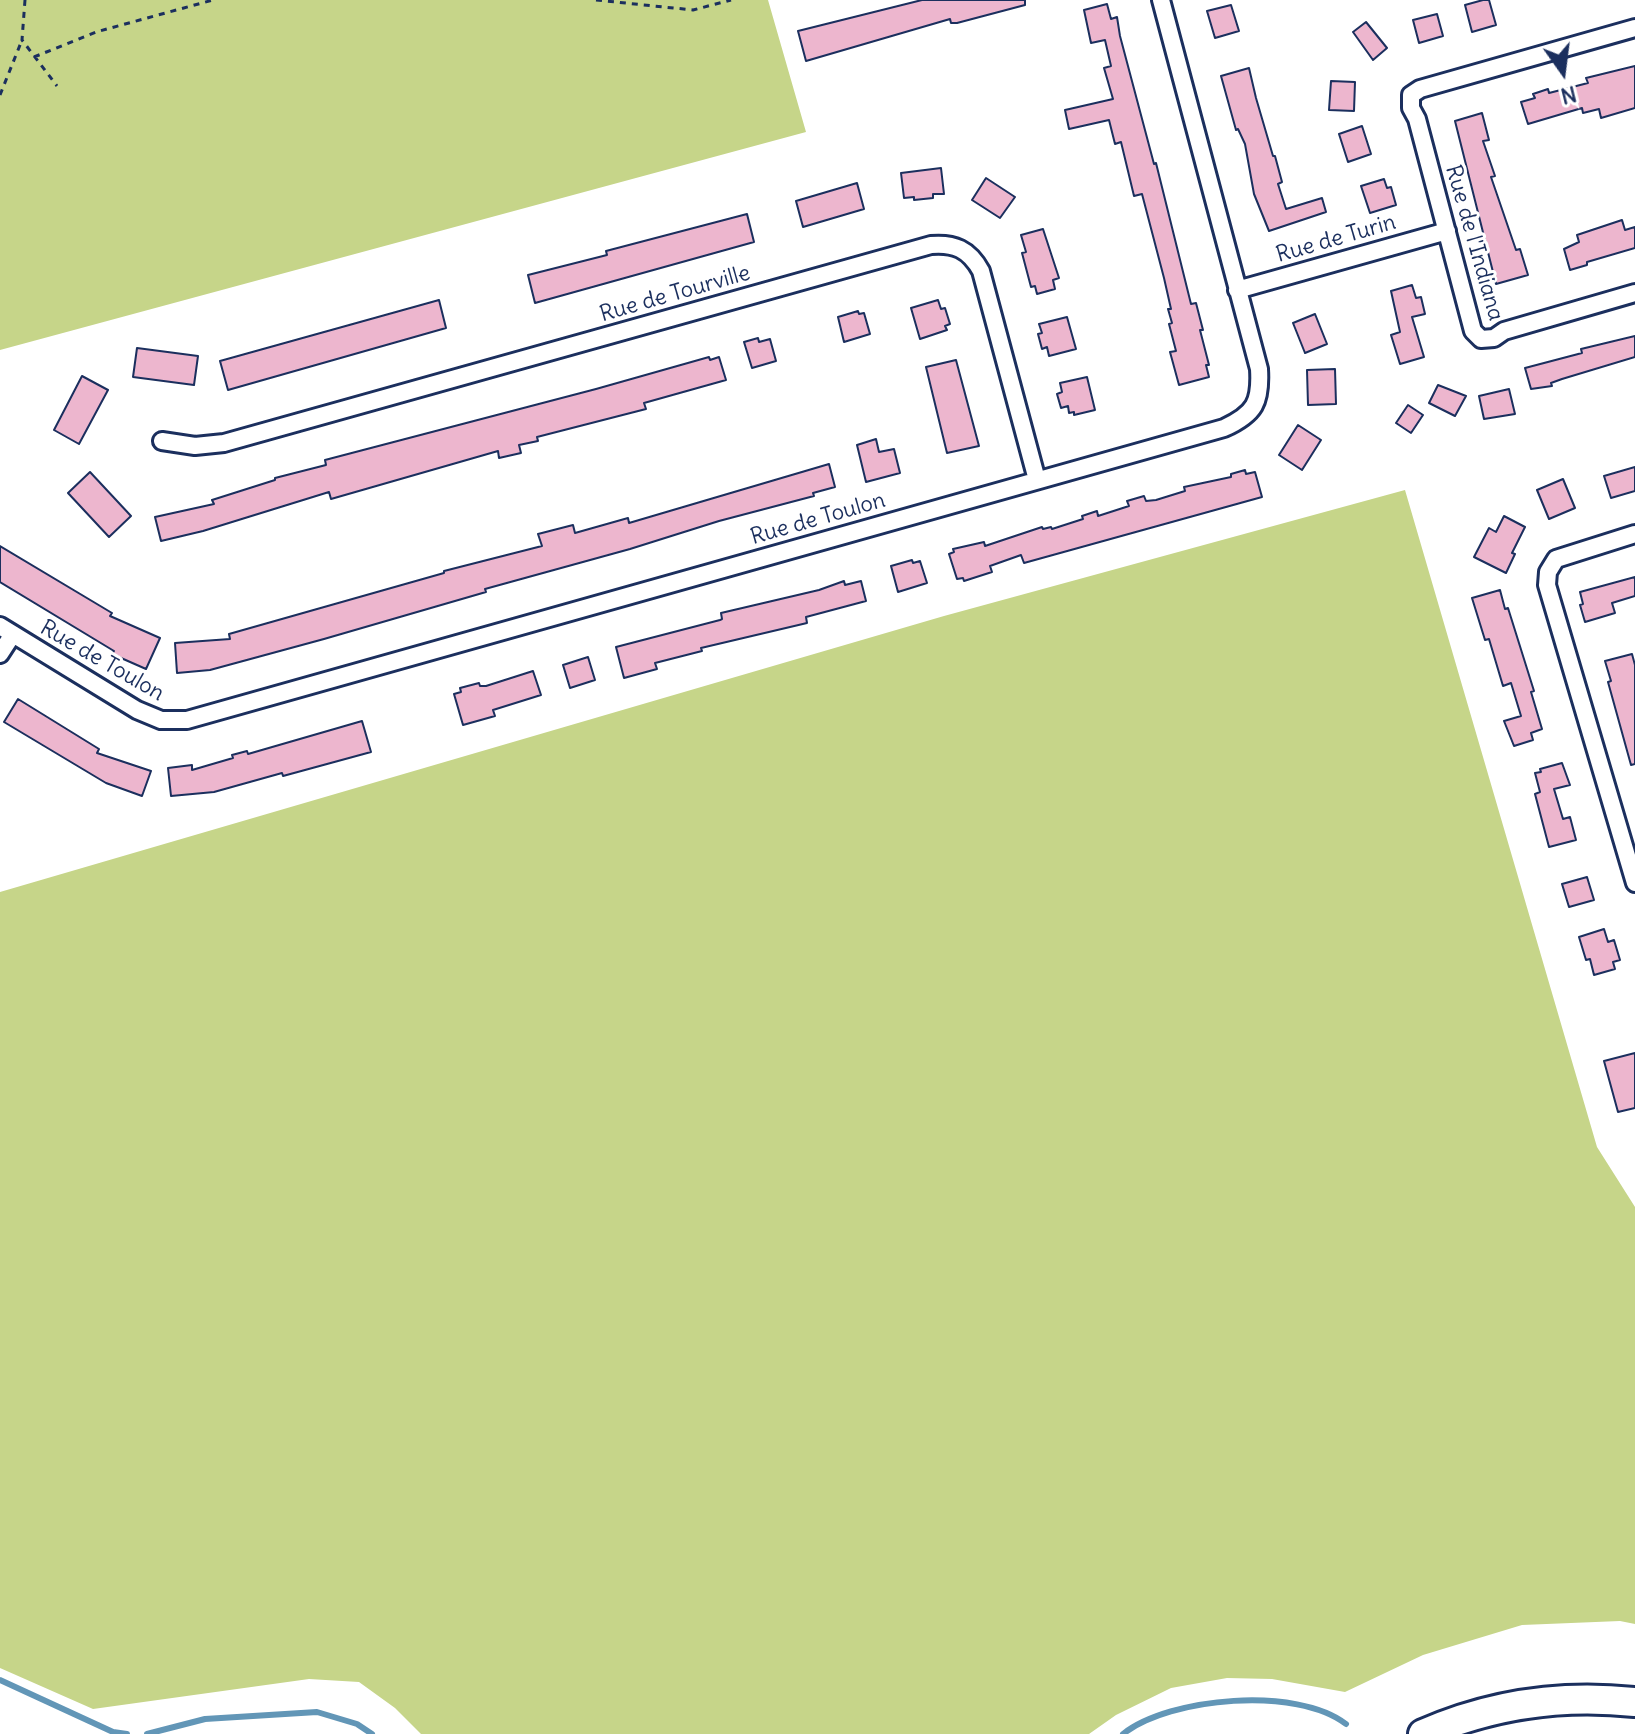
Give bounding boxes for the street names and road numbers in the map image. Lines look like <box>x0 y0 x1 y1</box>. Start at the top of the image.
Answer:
street label: Rue de l'Indiana <box>1439 162 1509 324</box>
street label: Rue de Turin <box>1273 209 1399 269</box>
street label: Rue de Tourville <box>597 260 753 328</box>
street label: Rue de Toulon <box>748 487 888 551</box>
street label: Rue de Toulon <box>35 615 169 707</box>

